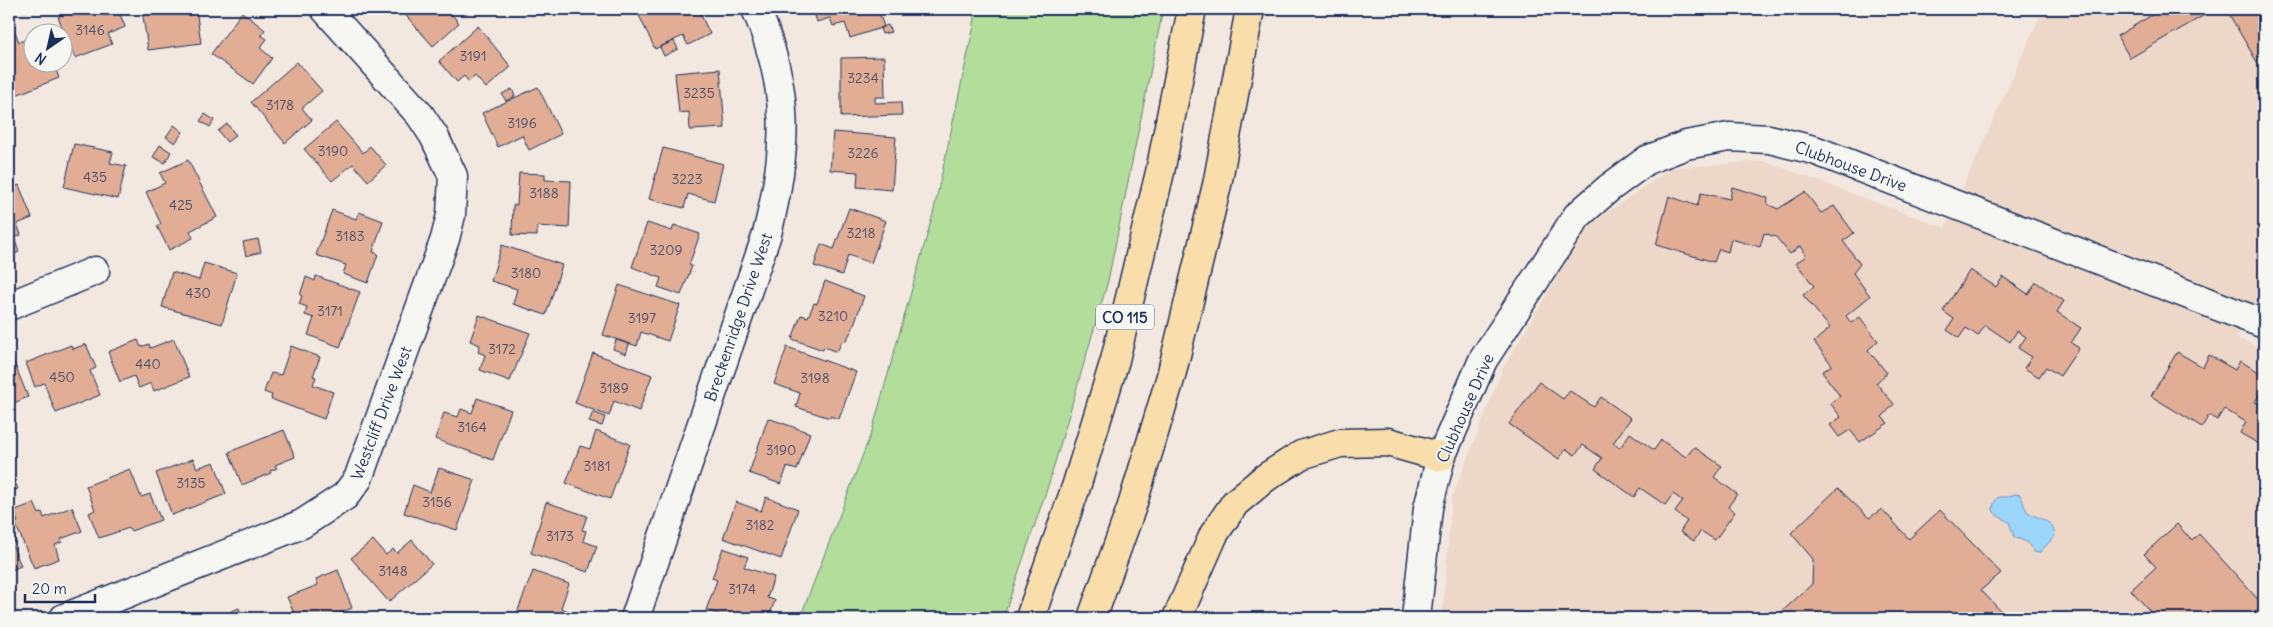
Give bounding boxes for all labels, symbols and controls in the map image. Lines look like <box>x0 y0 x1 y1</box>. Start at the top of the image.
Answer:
house number: 3146 <box>75 21 105 39</box>
north arrow <box>22 22 72 72</box>
house number: 3191 <box>460 47 486 65</box>
text: N <box>32 49 50 69</box>
house number: 3234 <box>847 69 879 87</box>
house number: 3235 <box>683 84 715 102</box>
house number: 3178 <box>266 96 294 114</box>
house number: 3196 <box>507 114 537 132</box>
street label: Clubhouse Drive <box>1792 137 1910 195</box>
house number: 3190 <box>318 142 348 160</box>
house number: 3226 <box>847 144 879 162</box>
house number: 435 <box>83 168 107 186</box>
house number: 3223 <box>671 170 703 188</box>
house number: 3188 <box>529 184 559 202</box>
house number: 425 <box>169 196 193 214</box>
house number: 3218 <box>846 224 876 242</box>
house number: 3183 <box>335 227 365 245</box>
street label: Breckenridge Drive West <box>700 229 776 404</box>
house number: 3209 <box>650 241 682 259</box>
house number: 3180 <box>511 264 541 282</box>
house number: 430 <box>185 284 211 302</box>
house number: 3171 <box>317 302 343 320</box>
road number: CO 115 <box>1096 304 1154 330</box>
house number: 3210 <box>818 307 848 325</box>
house number: 3197 <box>628 309 656 327</box>
house number: 3172 <box>488 340 516 358</box>
street label: Westcliff Drive West <box>346 343 416 483</box>
street label: Clubhouse Drive <box>1432 350 1498 466</box>
house number: 440 <box>135 355 161 373</box>
house number: 450 <box>49 368 75 386</box>
house number: 3198 <box>800 369 830 387</box>
house number: 3189 <box>599 379 629 397</box>
house number: 3164 <box>457 418 487 436</box>
house number: 3190 <box>766 441 796 459</box>
house number: 3181 <box>584 457 610 475</box>
house number: 3135 <box>176 474 206 492</box>
house number: 3156 <box>422 493 452 511</box>
house number: 3182 <box>745 516 775 534</box>
house number: 3173 <box>546 527 574 545</box>
house number: 3148 <box>378 562 408 580</box>
scale bar <box>25 572 95 604</box>
text: 20 m <box>32 579 67 598</box>
house number: 3174 <box>728 580 756 598</box>

